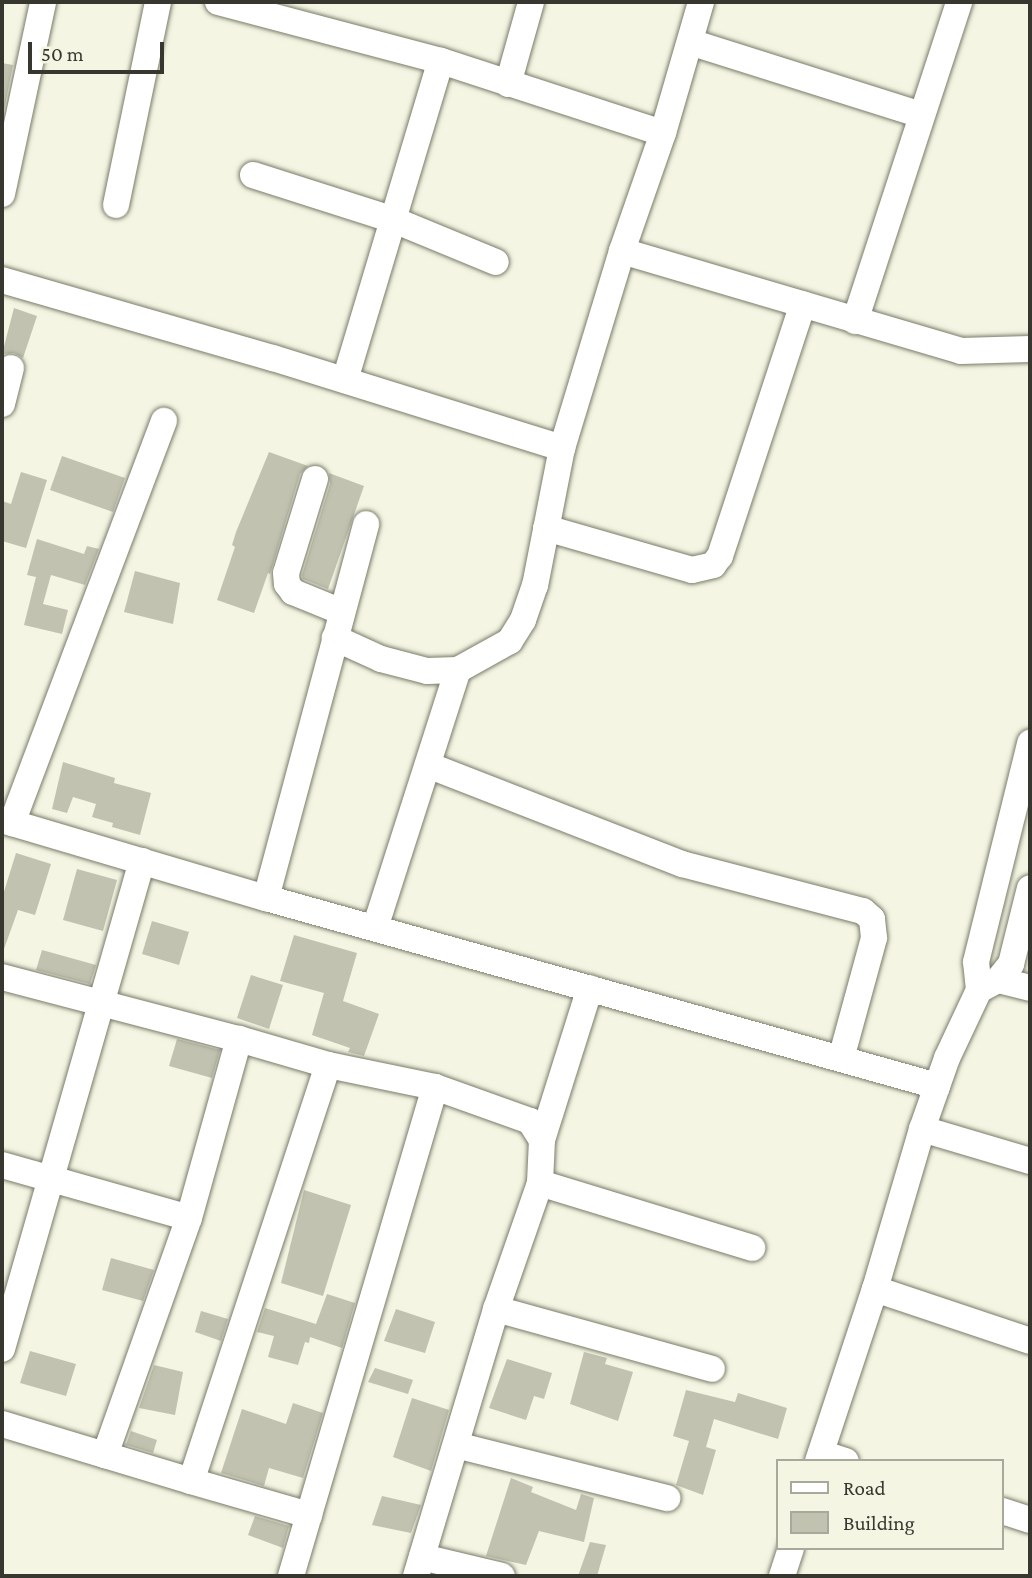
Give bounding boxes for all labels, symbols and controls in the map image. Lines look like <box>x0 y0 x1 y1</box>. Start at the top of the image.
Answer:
scale bar <box>32 28 168 72</box>
text: 50 m <box>41 42 84 66</box>
legend <box>776 1459 1004 1550</box>
text: Road <box>843 1476 886 1500</box>
text: Building <box>843 1511 915 1535</box>

